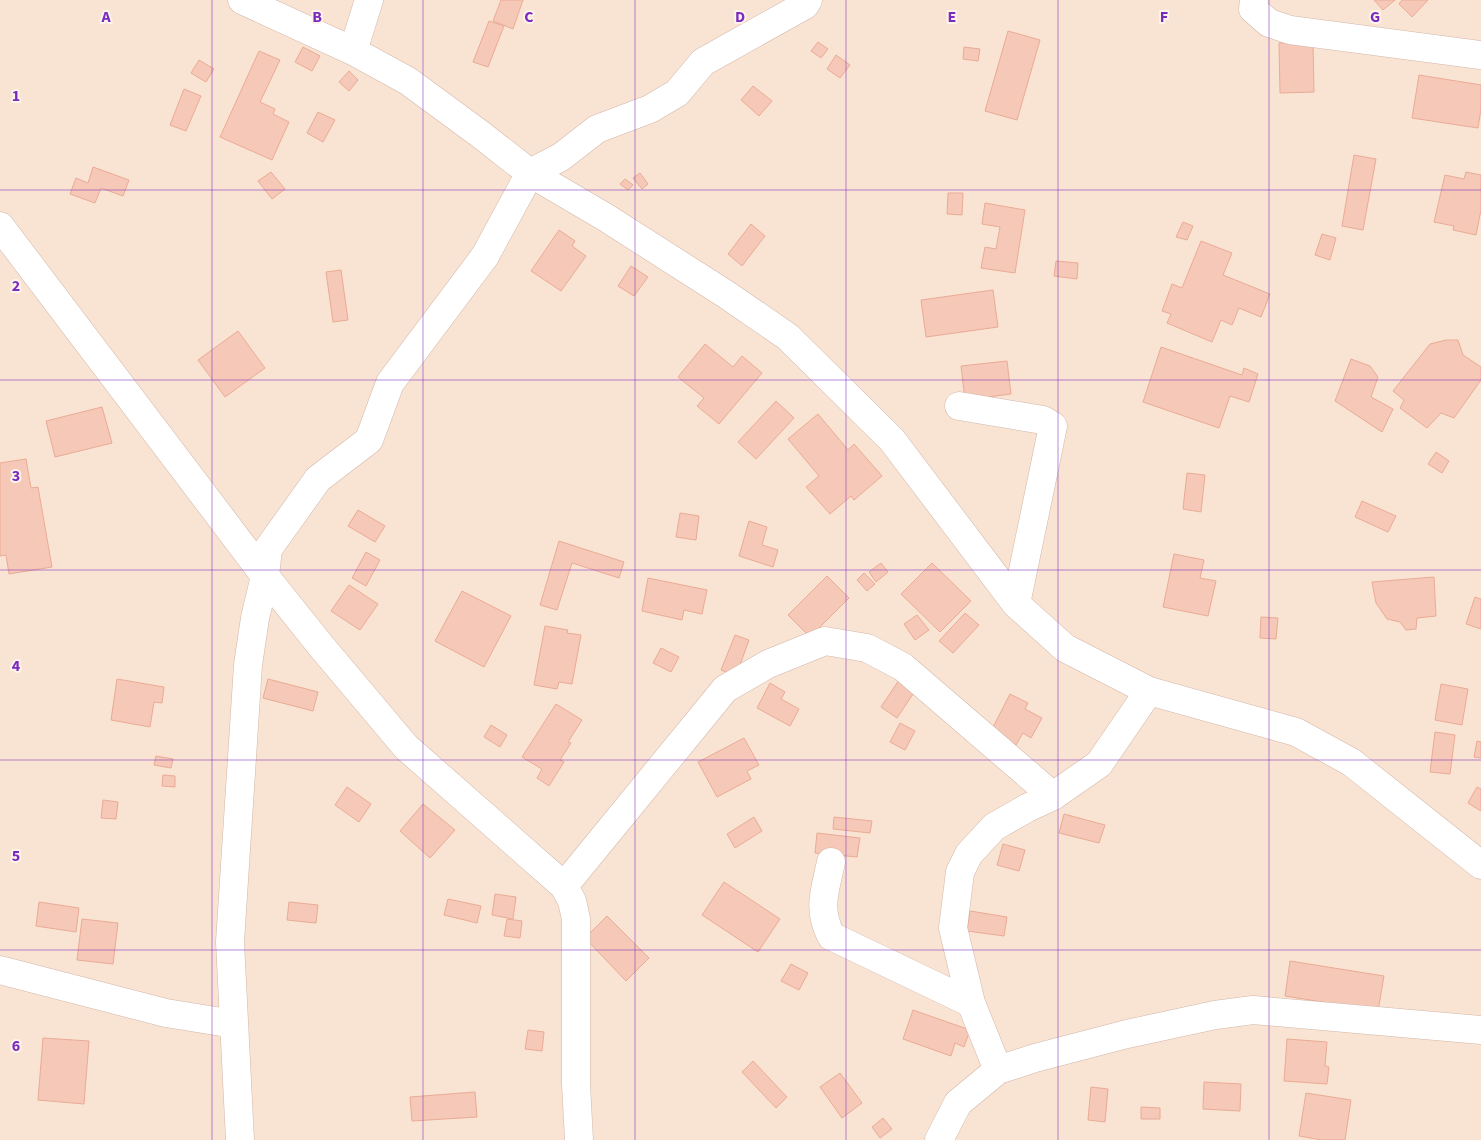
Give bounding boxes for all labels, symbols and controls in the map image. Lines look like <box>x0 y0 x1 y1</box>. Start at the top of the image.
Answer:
text: A <box>100 6 111 28</box>
text: B <box>312 6 322 28</box>
text: C <box>524 6 534 28</box>
text: D <box>735 6 745 28</box>
text: E <box>948 6 956 28</box>
text: F <box>1160 6 1168 28</box>
text: G <box>1370 6 1380 28</box>
text: 1 <box>12 85 20 107</box>
text: 2 <box>12 275 20 297</box>
text: 3 <box>12 465 20 487</box>
text: 4 <box>12 655 21 677</box>
text: 5 <box>12 845 20 867</box>
text: 6 <box>12 1035 20 1057</box>

